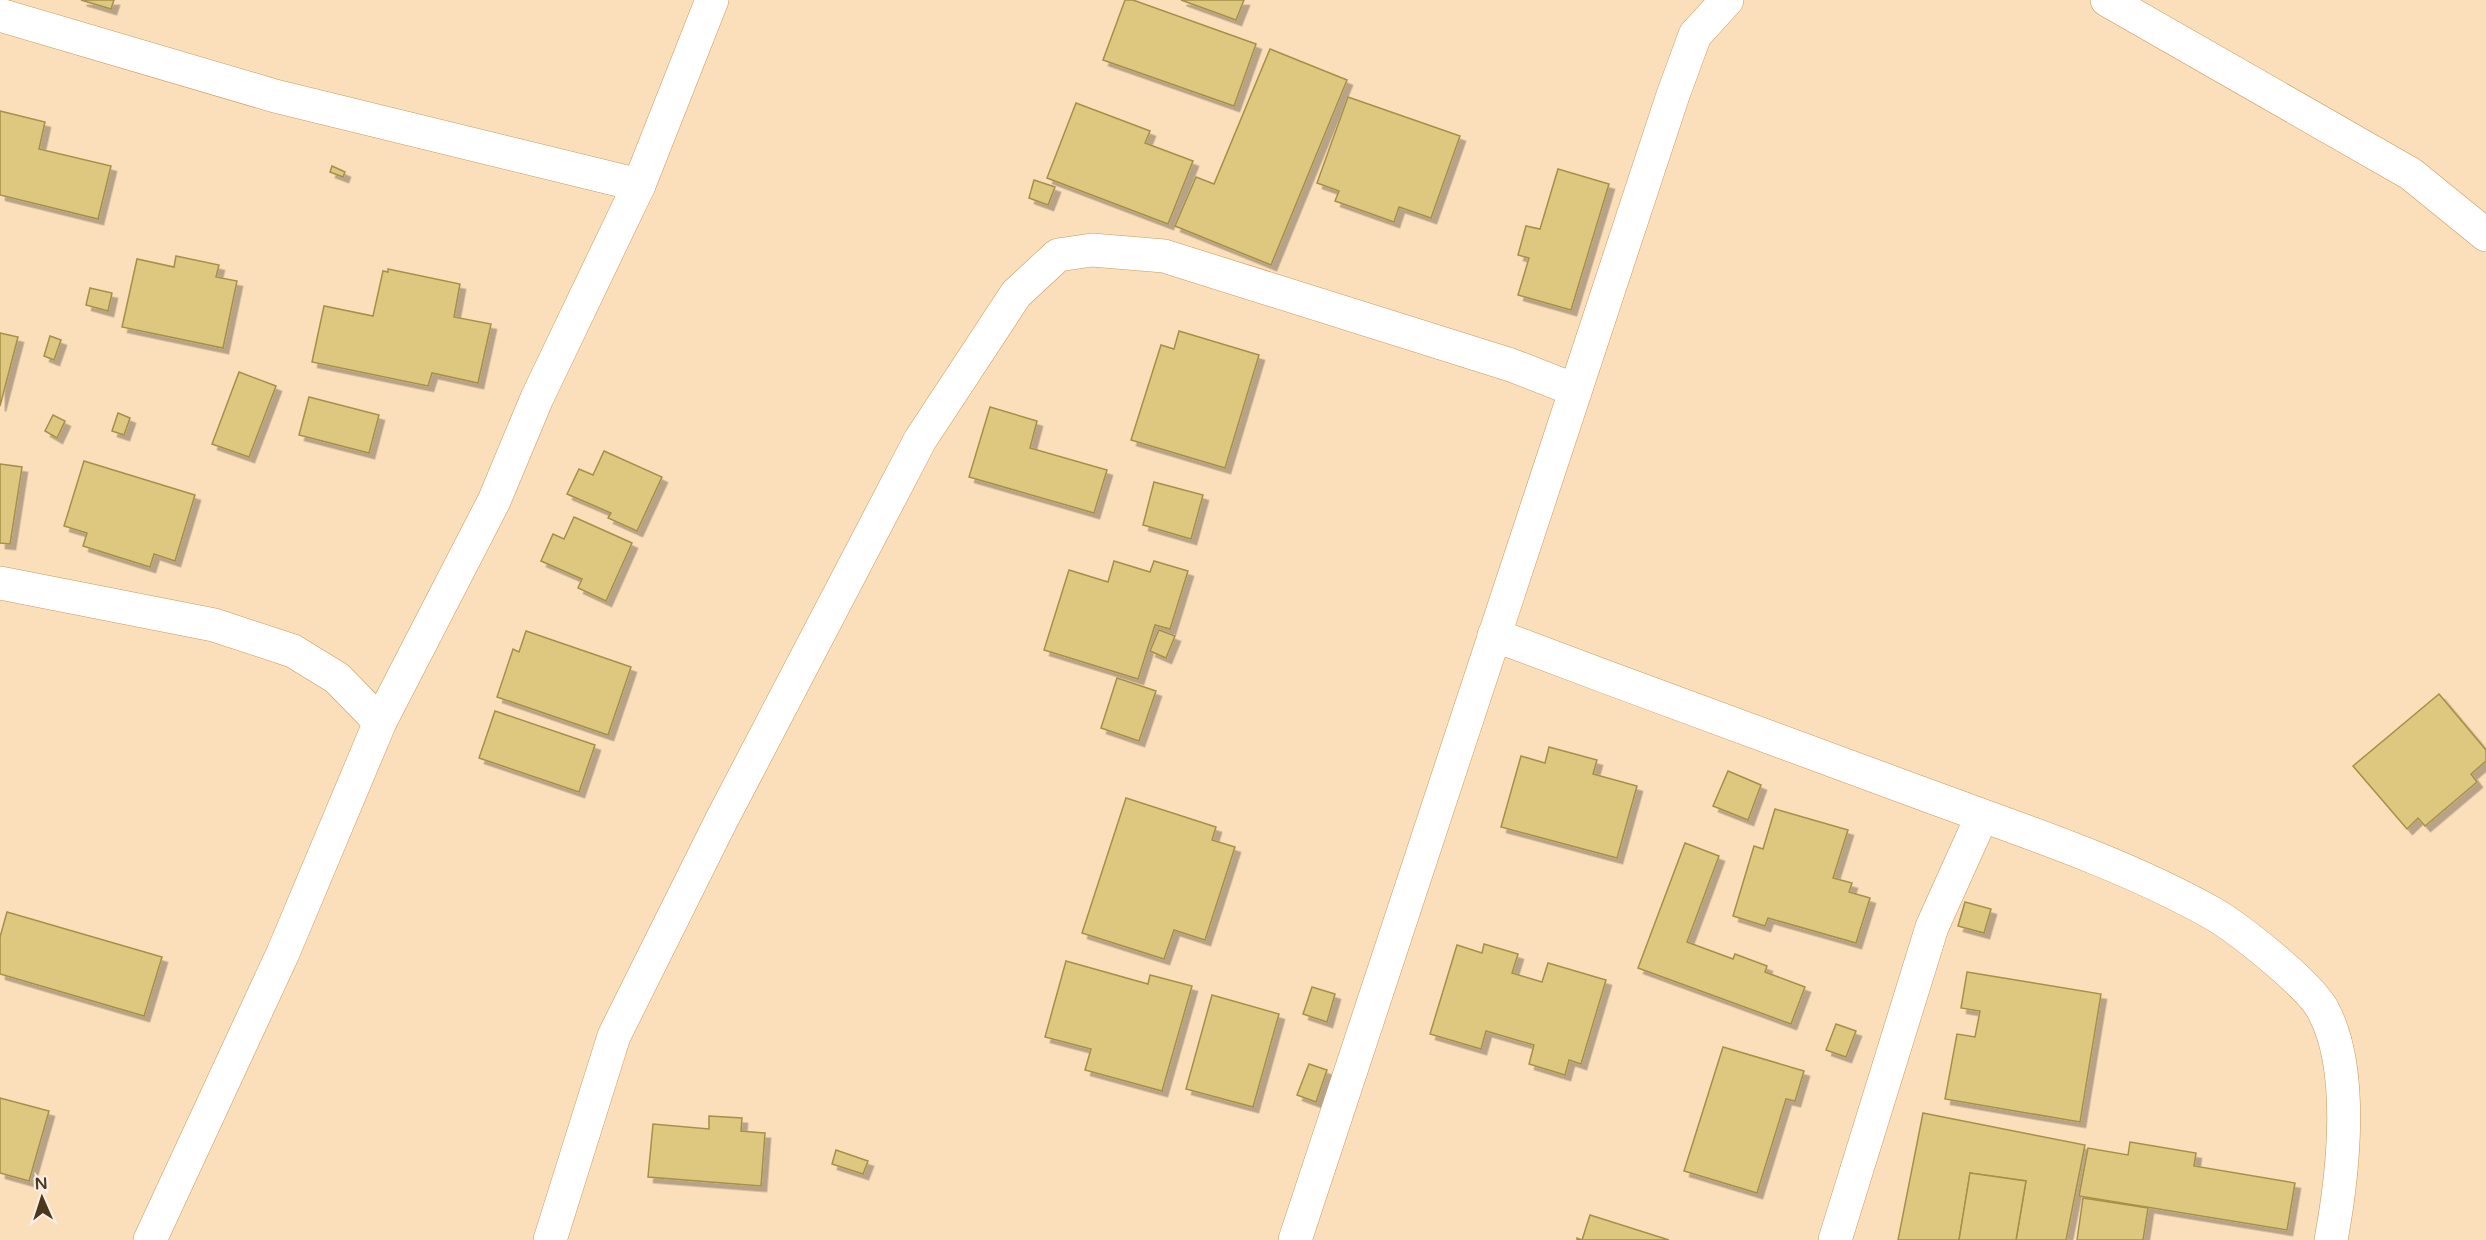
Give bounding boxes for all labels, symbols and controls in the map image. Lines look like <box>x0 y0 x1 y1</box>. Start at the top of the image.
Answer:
north arrow <box>12 1168 72 1228</box>
text: N <box>34 1174 48 1194</box>

